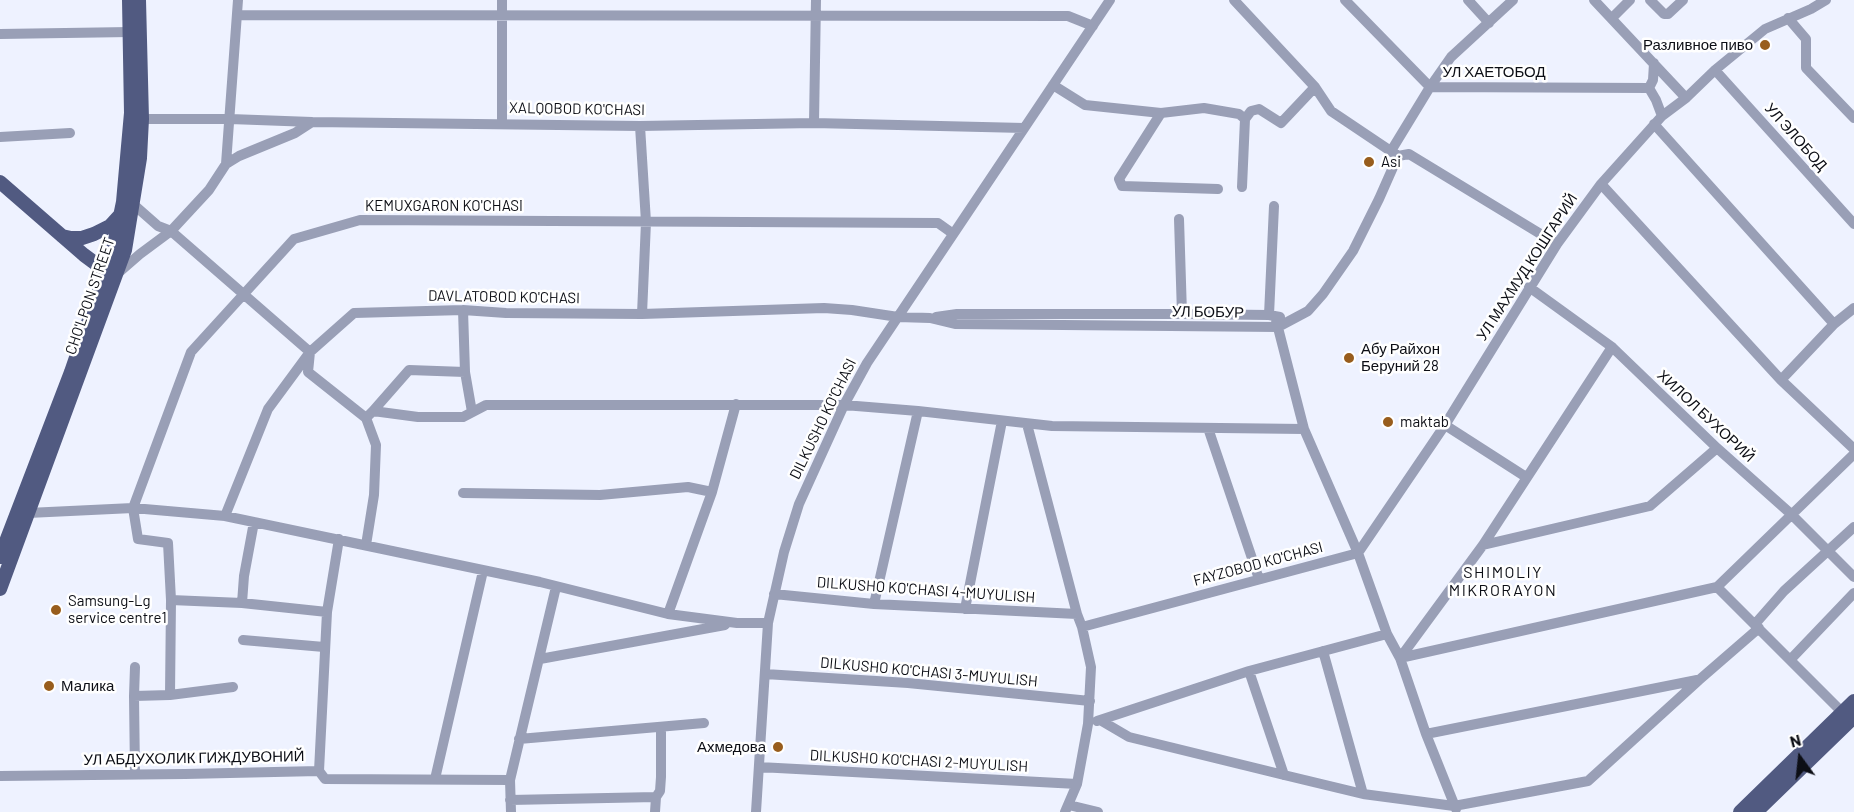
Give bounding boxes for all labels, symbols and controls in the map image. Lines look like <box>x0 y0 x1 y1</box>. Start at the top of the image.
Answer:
place label: Разливное пиво <box>1643 36 1753 54</box>
marker: Разливное пиво <box>1758 38 1772 52</box>
street label: УЛ ХАЕТОБОД <box>1442 63 1546 81</box>
street label: XALQOBOD KO'CHASI <box>509 99 645 119</box>
street label: УЛ ЭЛОБОД <box>1761 99 1831 175</box>
place label: Asi <box>1381 153 1401 171</box>
marker: Asi <box>1362 155 1376 169</box>
street label: УЛ МАХМУД КОШГАРИЙ <box>1473 190 1581 344</box>
street label: KEMUXGARON KO'CHASI <box>365 197 523 215</box>
street label: CHO'LPON STREET <box>61 235 119 357</box>
street label: DAVLATOBOD KO'CHASI <box>428 287 580 307</box>
street label: УЛ БОБУР <box>1172 302 1244 322</box>
place label: Абу Райхон Беруний 28 <box>1361 340 1440 375</box>
marker: Абу Райхон Беруний 28 <box>1342 351 1356 365</box>
street label: DILKUSHO KO'CHASI <box>786 356 860 482</box>
street label: ХИЛОЛ БУХОРИЙ <box>1654 366 1758 466</box>
place label: maktab <box>1400 413 1449 431</box>
marker: maktab <box>1381 415 1395 429</box>
street label: FAYZOBOD KO'CHASI <box>1191 538 1325 590</box>
district label: SHIMOLIY MIKRORAYON <box>1449 563 1557 601</box>
street label: DILKUSHO KO'CHASI 4-MUYULISH <box>816 573 1036 607</box>
place label: Samsung-Lg service centre1 <box>68 592 167 627</box>
marker: Samsung-Lg service centre1 <box>49 603 63 617</box>
street label: DILKUSHO KO'CHASI 3-MUYULISH <box>819 654 1039 690</box>
place label: Малика <box>61 677 114 695</box>
marker: Малика <box>42 679 56 693</box>
north arrow <box>1770 728 1830 788</box>
text: N <box>1788 730 1803 751</box>
place label: Ахмедова <box>697 738 766 756</box>
marker: Ахмедова <box>771 740 785 754</box>
street label: DILKUSHO KO'CHASI 2-MUYULISH <box>809 746 1029 776</box>
street label: УЛ АБДУХОЛИК ГИЖДУВОНИЙ <box>83 747 305 769</box>

